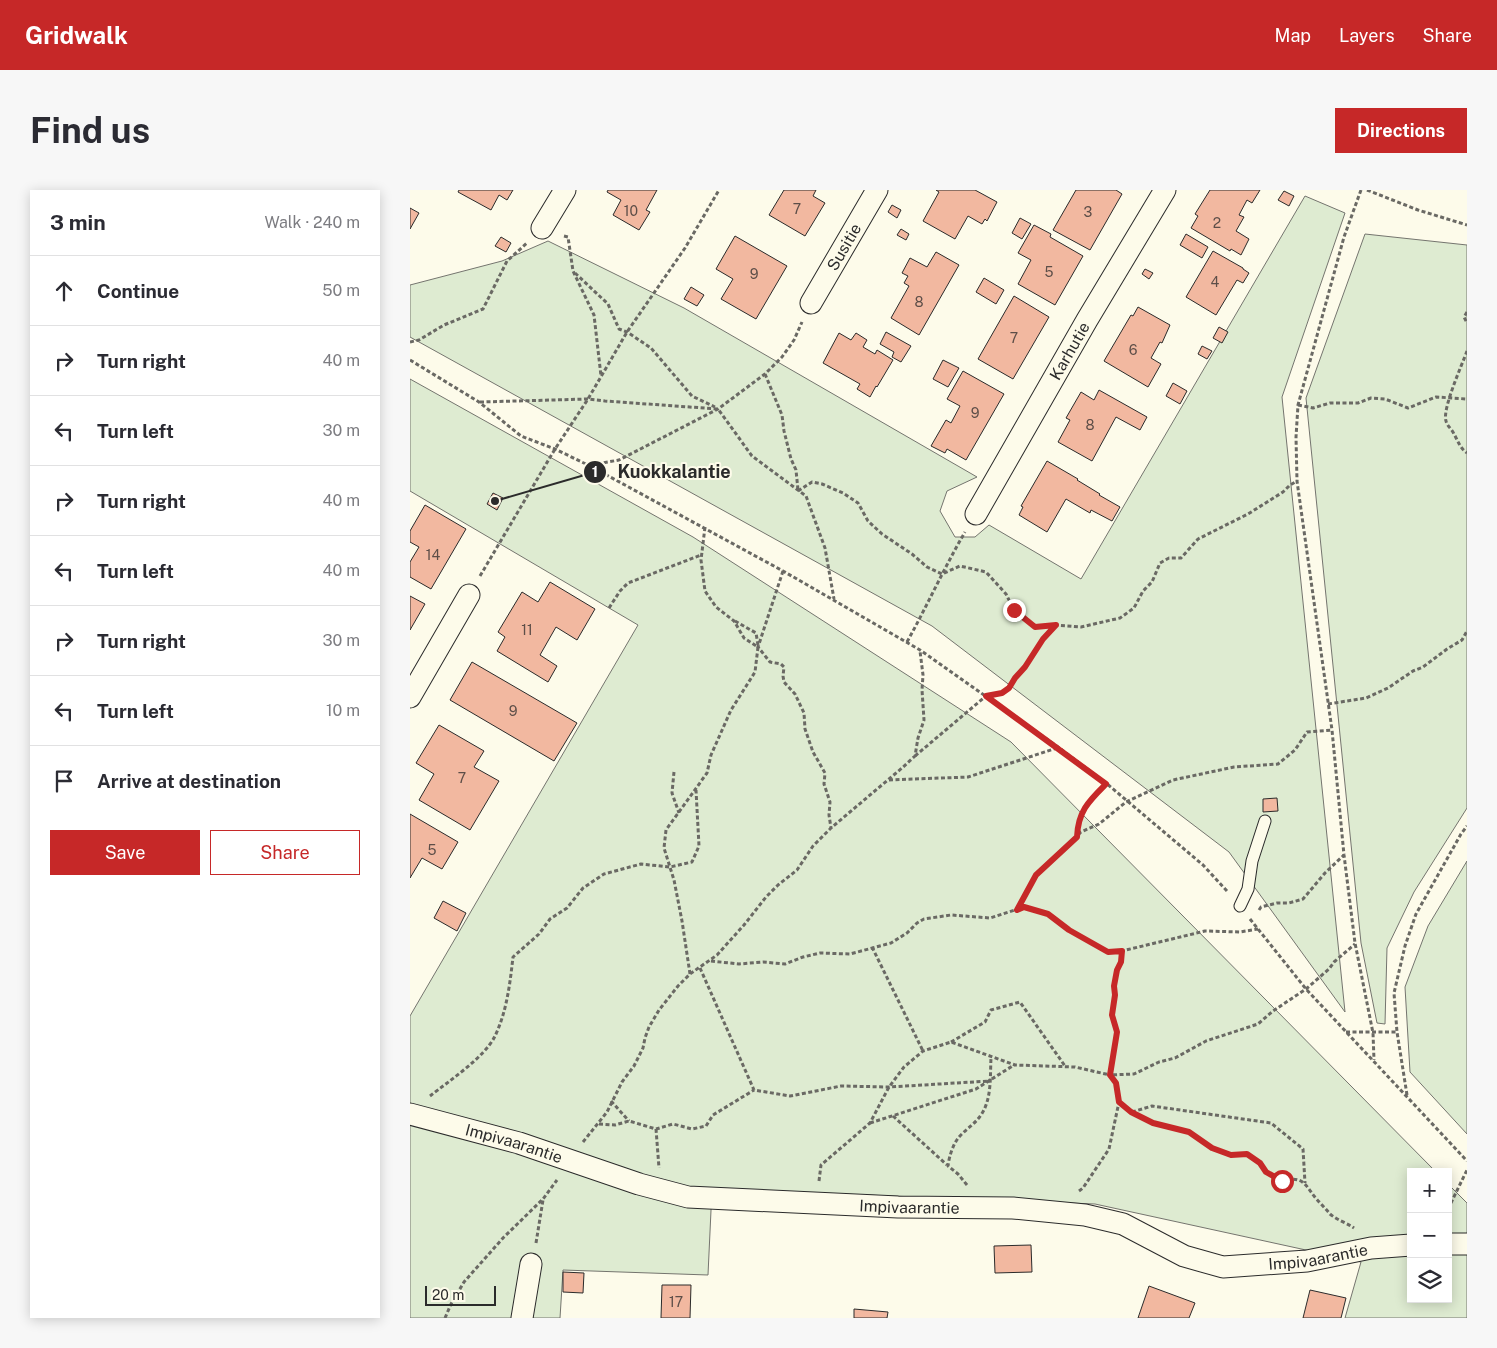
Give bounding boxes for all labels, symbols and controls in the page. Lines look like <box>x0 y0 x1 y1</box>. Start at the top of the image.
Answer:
text: Gridwalk <box>25 21 128 49</box>
text: Map <box>1275 25 1311 46</box>
text: Layers <box>1339 25 1395 46</box>
text: Share <box>1423 25 1472 46</box>
button: Directions <box>1335 108 1467 153</box>
text: Find us <box>30 110 150 151</box>
house number: 7 <box>793 201 801 217</box>
house number: 10 <box>624 203 638 219</box>
house number: 3 <box>1084 204 1093 220</box>
text: 3 min <box>50 210 106 235</box>
text: Walk · 240 m <box>264 213 360 232</box>
house number: 2 <box>1213 215 1221 231</box>
street label: Susitie <box>823 220 865 274</box>
house number: 5 <box>1045 264 1054 280</box>
house number: 9 <box>750 266 759 282</box>
house number: 4 <box>1211 274 1220 290</box>
icon: ahead <box>50 277 78 305</box>
text: Continue <box>97 280 179 302</box>
text: 50 m <box>322 281 360 300</box>
house number: 8 <box>914 294 924 310</box>
street label: Karhutie <box>1045 318 1093 383</box>
house number: 7 <box>1010 330 1018 346</box>
house number: 6 <box>1129 342 1138 358</box>
icon: right <box>50 347 78 375</box>
text: Turn right <box>97 350 186 372</box>
text: 40 m <box>322 351 360 370</box>
house number: 9 <box>971 405 980 421</box>
icon: left <box>50 417 78 445</box>
house number: 8 <box>1085 417 1095 433</box>
text: Turn left <box>97 420 174 442</box>
text: 30 m <box>323 421 360 440</box>
callout: Kuokkalantie <box>582 455 740 488</box>
text: Kuokkalantie <box>617 461 731 482</box>
text: 1 <box>592 463 598 480</box>
icon: right <box>50 487 78 515</box>
text: Turn right <box>97 490 186 512</box>
text: 40 m <box>322 491 360 510</box>
house number: 14 <box>426 547 440 563</box>
icon: left <box>50 557 78 585</box>
text: Turn left <box>97 560 174 582</box>
text: 40 m <box>322 561 360 580</box>
route end <box>1003 599 1026 622</box>
house number: 11 <box>521 622 533 638</box>
icon: right <box>50 627 78 655</box>
text: Turn right <box>97 630 186 652</box>
text: 30 m <box>323 631 360 650</box>
icon: left <box>50 697 78 725</box>
text: Turn left <box>97 700 174 722</box>
text: 10 m <box>326 701 360 720</box>
house number: 9 <box>509 703 518 719</box>
icon: arrive <box>50 767 78 795</box>
text: Arrive at destination <box>97 770 281 792</box>
house number: 7 <box>458 770 466 786</box>
button: Save <box>50 830 200 875</box>
button: Share <box>210 830 360 875</box>
house number: 5 <box>428 842 437 858</box>
street label: Impivaarantie <box>463 1120 565 1167</box>
map controls <box>1407 1168 1452 1303</box>
button: + <box>1407 1168 1452 1213</box>
route start <box>1271 1170 1294 1193</box>
street label: Impivaarantie <box>859 1196 960 1217</box>
button: − <box>1407 1213 1452 1258</box>
street label: Impivaarantie <box>1268 1239 1369 1273</box>
button: layers <box>1407 1258 1452 1303</box>
scale bar <box>425 1283 496 1306</box>
text: 20 m <box>432 1287 464 1303</box>
house number: 17 <box>669 1294 683 1310</box>

